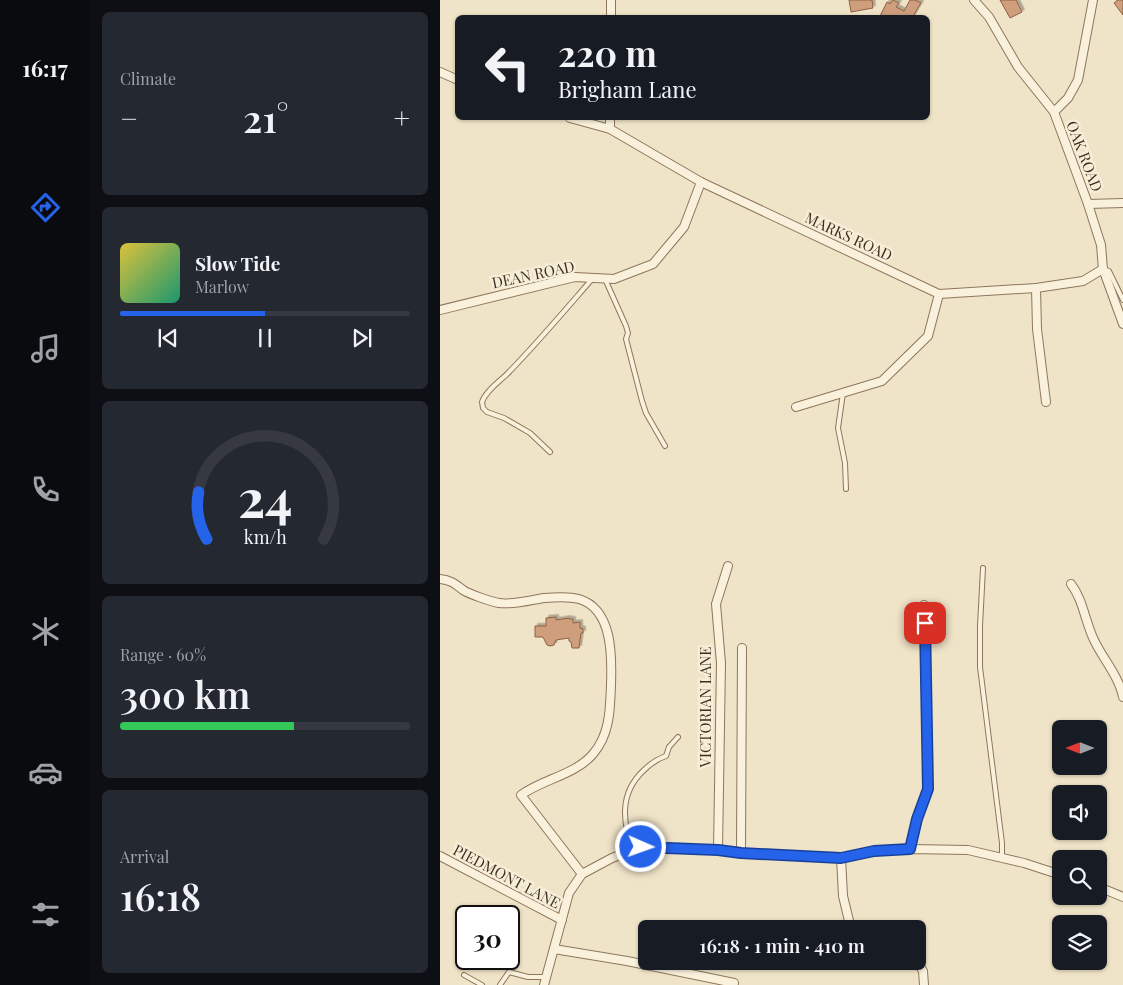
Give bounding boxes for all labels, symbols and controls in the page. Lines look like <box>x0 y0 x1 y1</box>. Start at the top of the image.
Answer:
text: 220 m <box>558 29 657 76</box>
icon: left <box>475 35 540 100</box>
text: 16:17 <box>22 53 68 83</box>
text: Climate <box>120 68 176 89</box>
text: Brigham Lane <box>558 74 697 104</box>
text: 21° <box>243 92 289 143</box>
text: − <box>120 99 138 136</box>
text: + <box>394 99 410 136</box>
street label: OAK ROAD <box>1062 118 1108 194</box>
icon: directions <box>28 190 63 225</box>
street label: MARKS ROAD <box>802 207 896 265</box>
text: Slow Tide <box>195 250 280 276</box>
street label: DEAN ROAD <box>490 255 576 293</box>
text: Marlow <box>195 276 249 297</box>
icon: previous <box>154 324 182 352</box>
icon: pause <box>251 324 279 352</box>
icon: next <box>348 324 376 352</box>
icon: music <box>28 331 63 366</box>
text: 24 <box>238 462 292 531</box>
icon: phone <box>28 472 63 507</box>
text: km/h <box>244 525 287 548</box>
pin <box>904 602 946 644</box>
icon: arrive <box>911 609 939 637</box>
icon: climate <box>28 614 63 649</box>
text: Range · 60% <box>120 644 206 665</box>
street label: VICTORIAN LANE <box>695 646 715 769</box>
text: 300 km <box>120 668 250 719</box>
north arrow <box>1052 720 1108 775</box>
map controls <box>1052 720 1107 970</box>
icon: car <box>28 755 63 790</box>
button: sound <box>1052 785 1107 840</box>
position arrow <box>614 820 666 872</box>
street label: PIEDMONT LANE <box>450 839 564 913</box>
text: Arrival <box>120 846 169 867</box>
button: search <box>1052 850 1107 905</box>
text: 16:18 <box>120 870 201 921</box>
icon: filters <box>28 897 63 932</box>
speed limit sign: 30 <box>455 905 520 970</box>
button: layers <box>1052 915 1107 970</box>
text: 16:18 · 1 min · 410 m <box>699 932 865 958</box>

